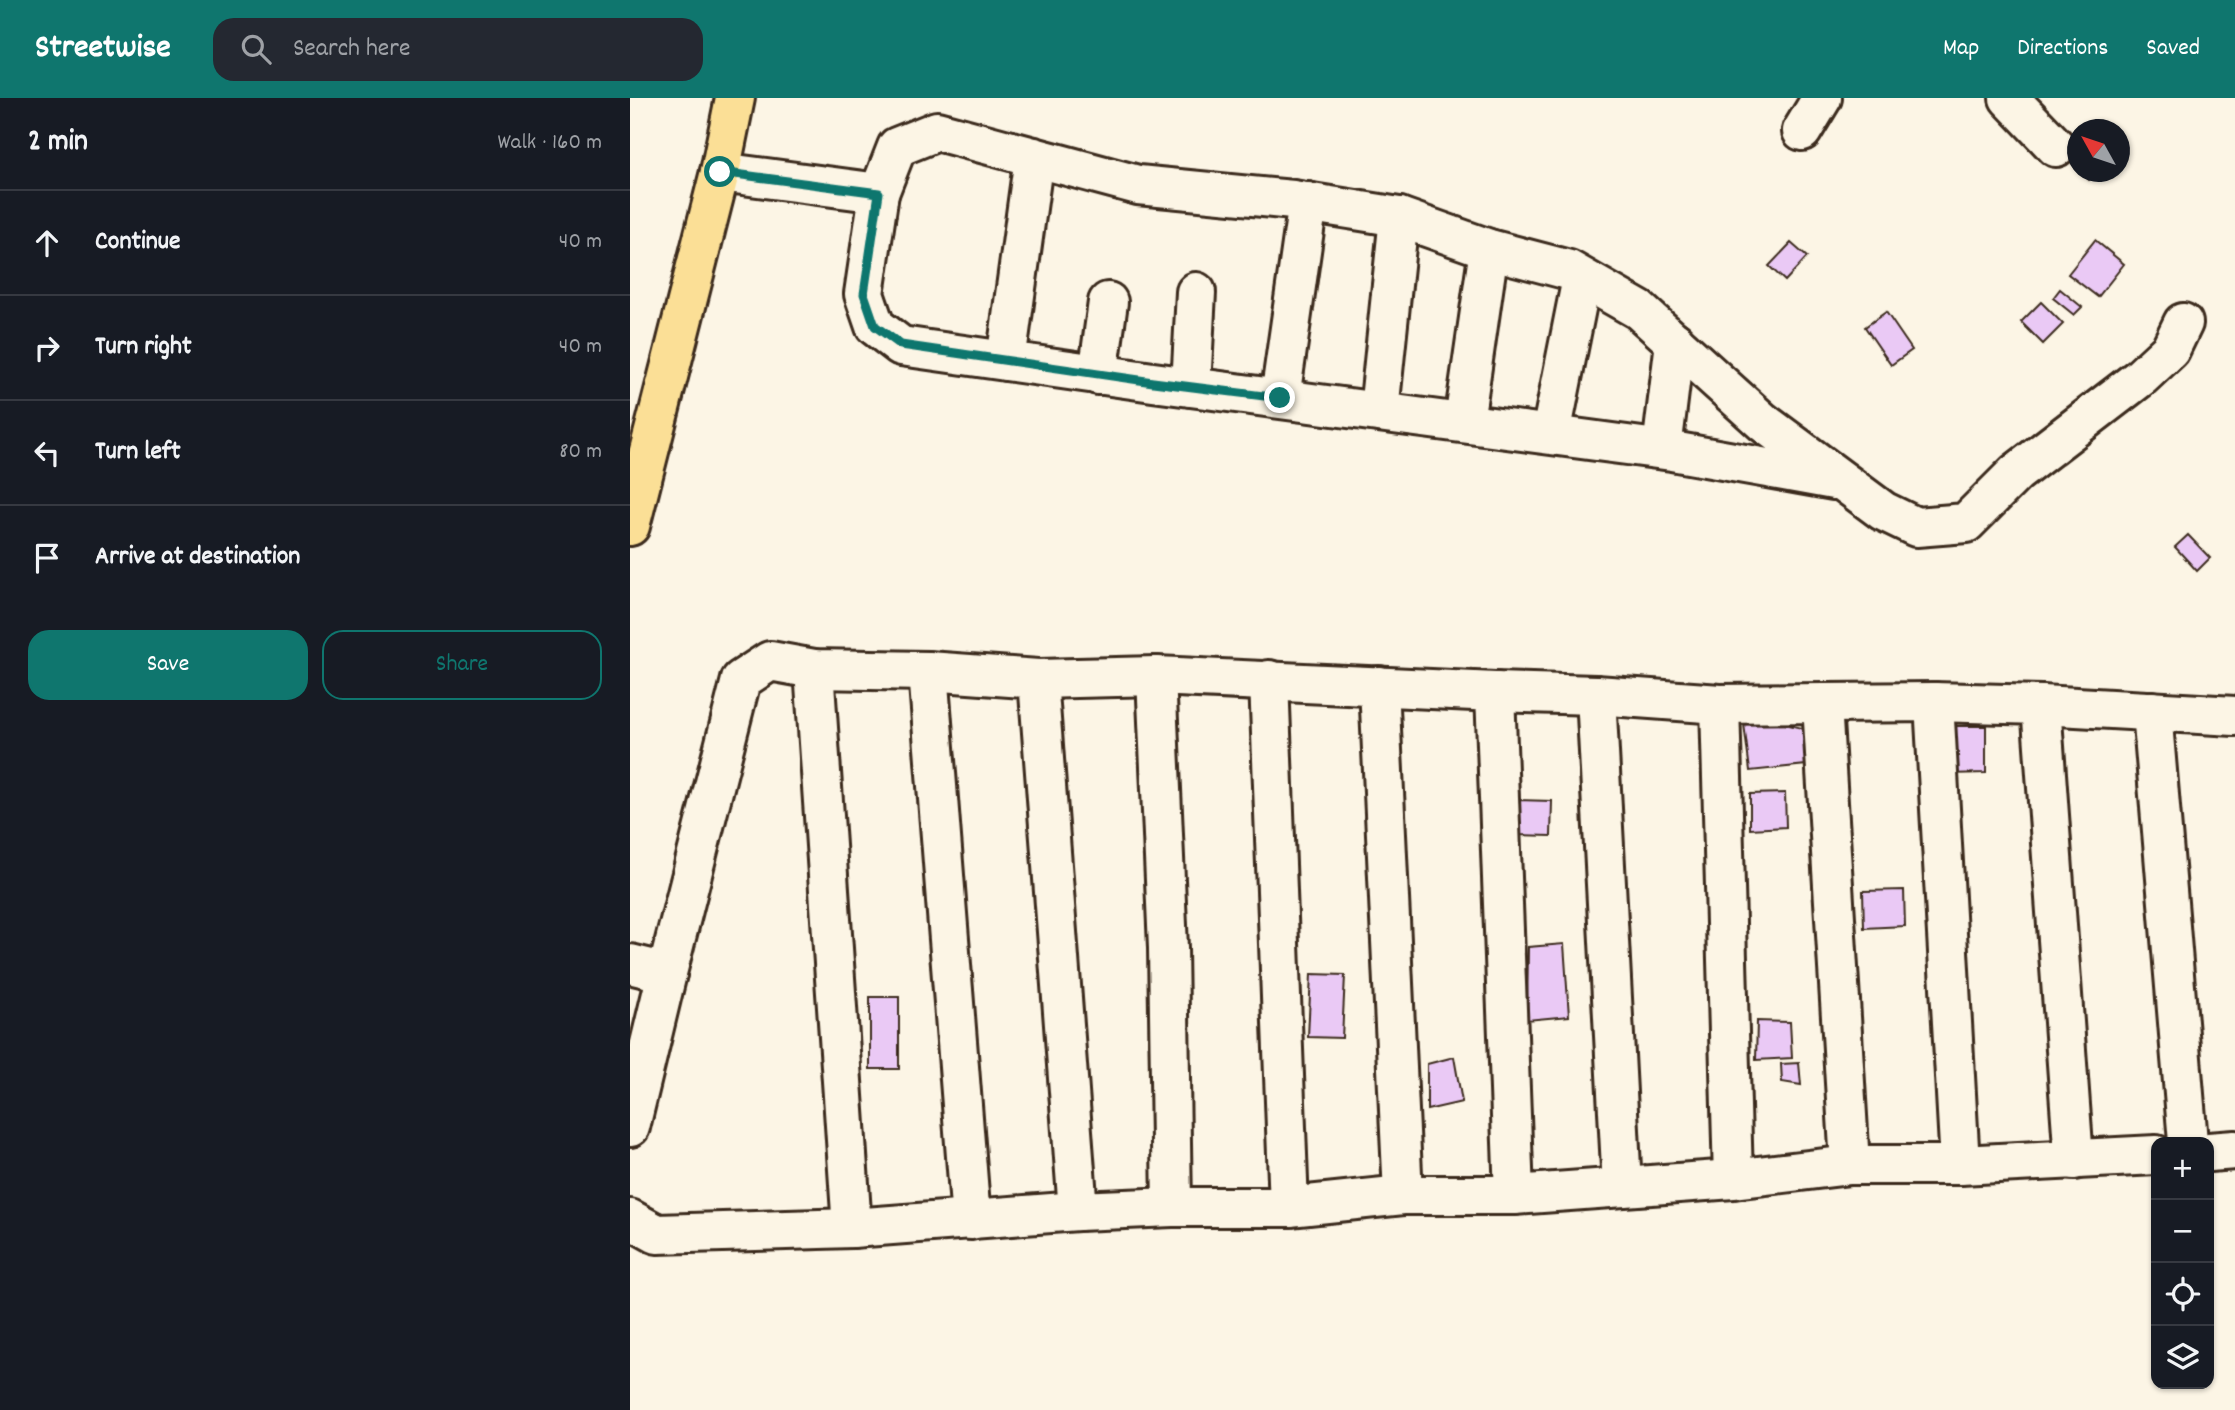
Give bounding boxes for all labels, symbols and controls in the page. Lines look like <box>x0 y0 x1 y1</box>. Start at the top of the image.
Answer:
search box <box>213 18 703 81</box>
text: Streetwise <box>35 26 171 73</box>
icon: search <box>237 30 275 68</box>
text: Search here <box>293 31 410 68</box>
text: Map <box>1943 32 1979 66</box>
text: Directions <box>2017 32 2108 66</box>
text: Saved <box>2146 32 2200 66</box>
north arrow <box>2067 119 2130 182</box>
text: 2 min <box>28 122 88 165</box>
text: Walk · 160 m <box>497 127 602 160</box>
route start <box>704 156 735 187</box>
icon: ahead <box>28 224 66 262</box>
text: Continue <box>95 224 180 261</box>
text: 40 m <box>559 226 602 259</box>
icon: right <box>28 329 66 367</box>
text: Turn right <box>95 329 192 366</box>
text: 40 m <box>559 331 602 364</box>
route end <box>1264 382 1295 413</box>
icon: left <box>28 434 66 472</box>
text: Turn left <box>95 434 181 471</box>
text: 80 m <box>559 436 602 469</box>
icon: arrive <box>28 539 66 577</box>
text: Arrive at destination <box>95 539 300 576</box>
button: Save <box>28 630 308 700</box>
button: Share <box>322 630 602 700</box>
map controls <box>2151 1137 2214 1389</box>
button: + <box>2151 1137 2214 1200</box>
button: − <box>2151 1200 2214 1263</box>
button: locate <box>2151 1263 2214 1326</box>
button: layers <box>2151 1326 2214 1389</box>

